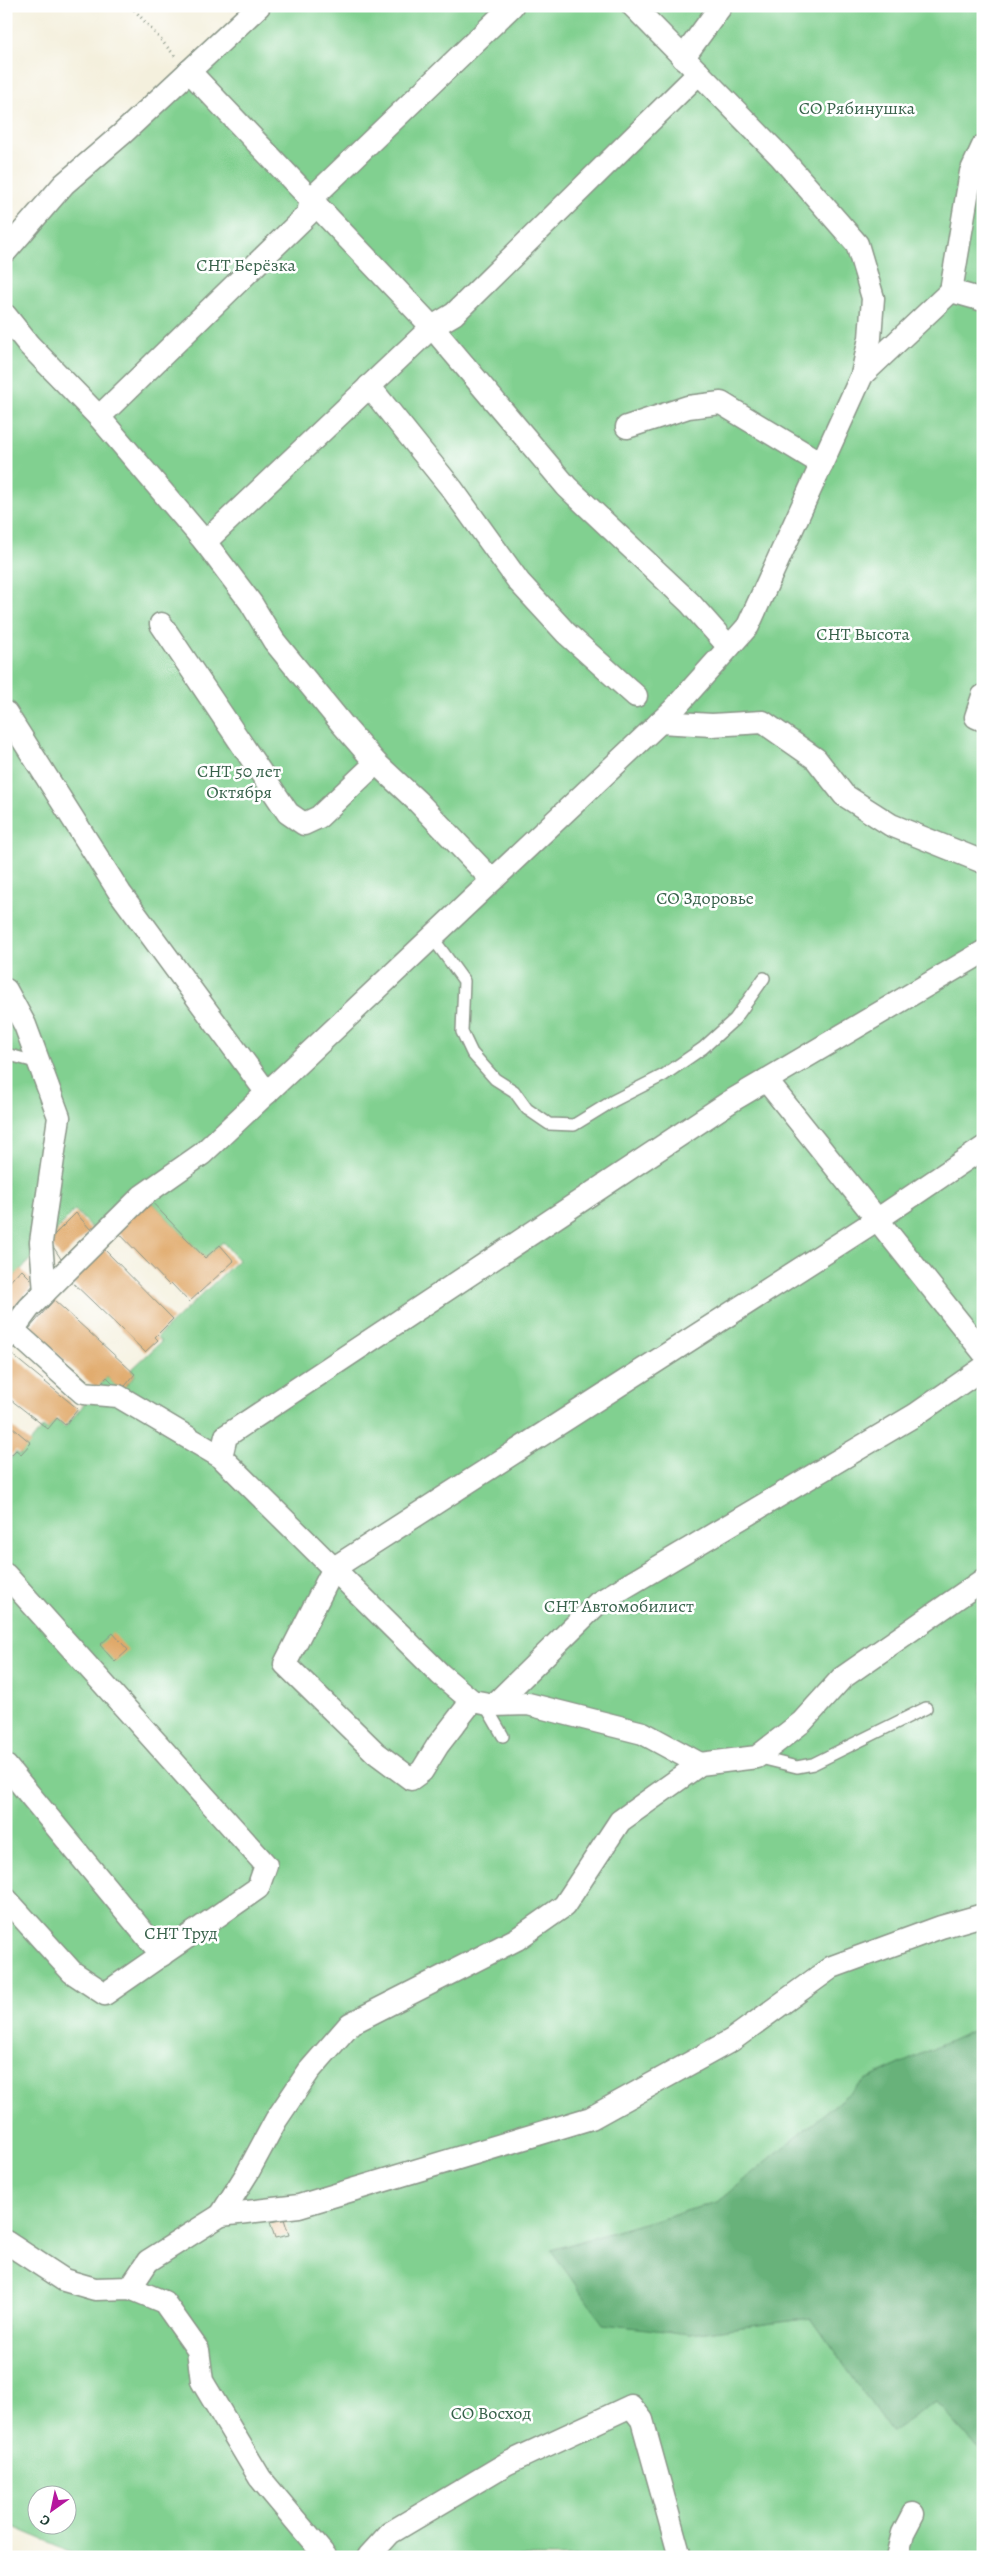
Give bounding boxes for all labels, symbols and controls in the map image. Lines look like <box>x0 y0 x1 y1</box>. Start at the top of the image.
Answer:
park label: СО Рябинушка <box>799 96 916 120</box>
park label: СНТ Берёзка <box>196 253 296 277</box>
park label: СНТ Высота <box>816 622 910 646</box>
park label: СНТ 50 лет Октября <box>197 759 281 804</box>
park label: СО Здоровье <box>656 886 754 910</box>
park label: СНТ Автомобилист <box>544 1594 694 1618</box>
park label: СНТ Труд <box>144 1921 218 1945</box>
park label: СО Восход <box>451 2401 531 2425</box>
north arrow <box>28 2486 78 2536</box>
text: С <box>36 2510 54 2531</box>

